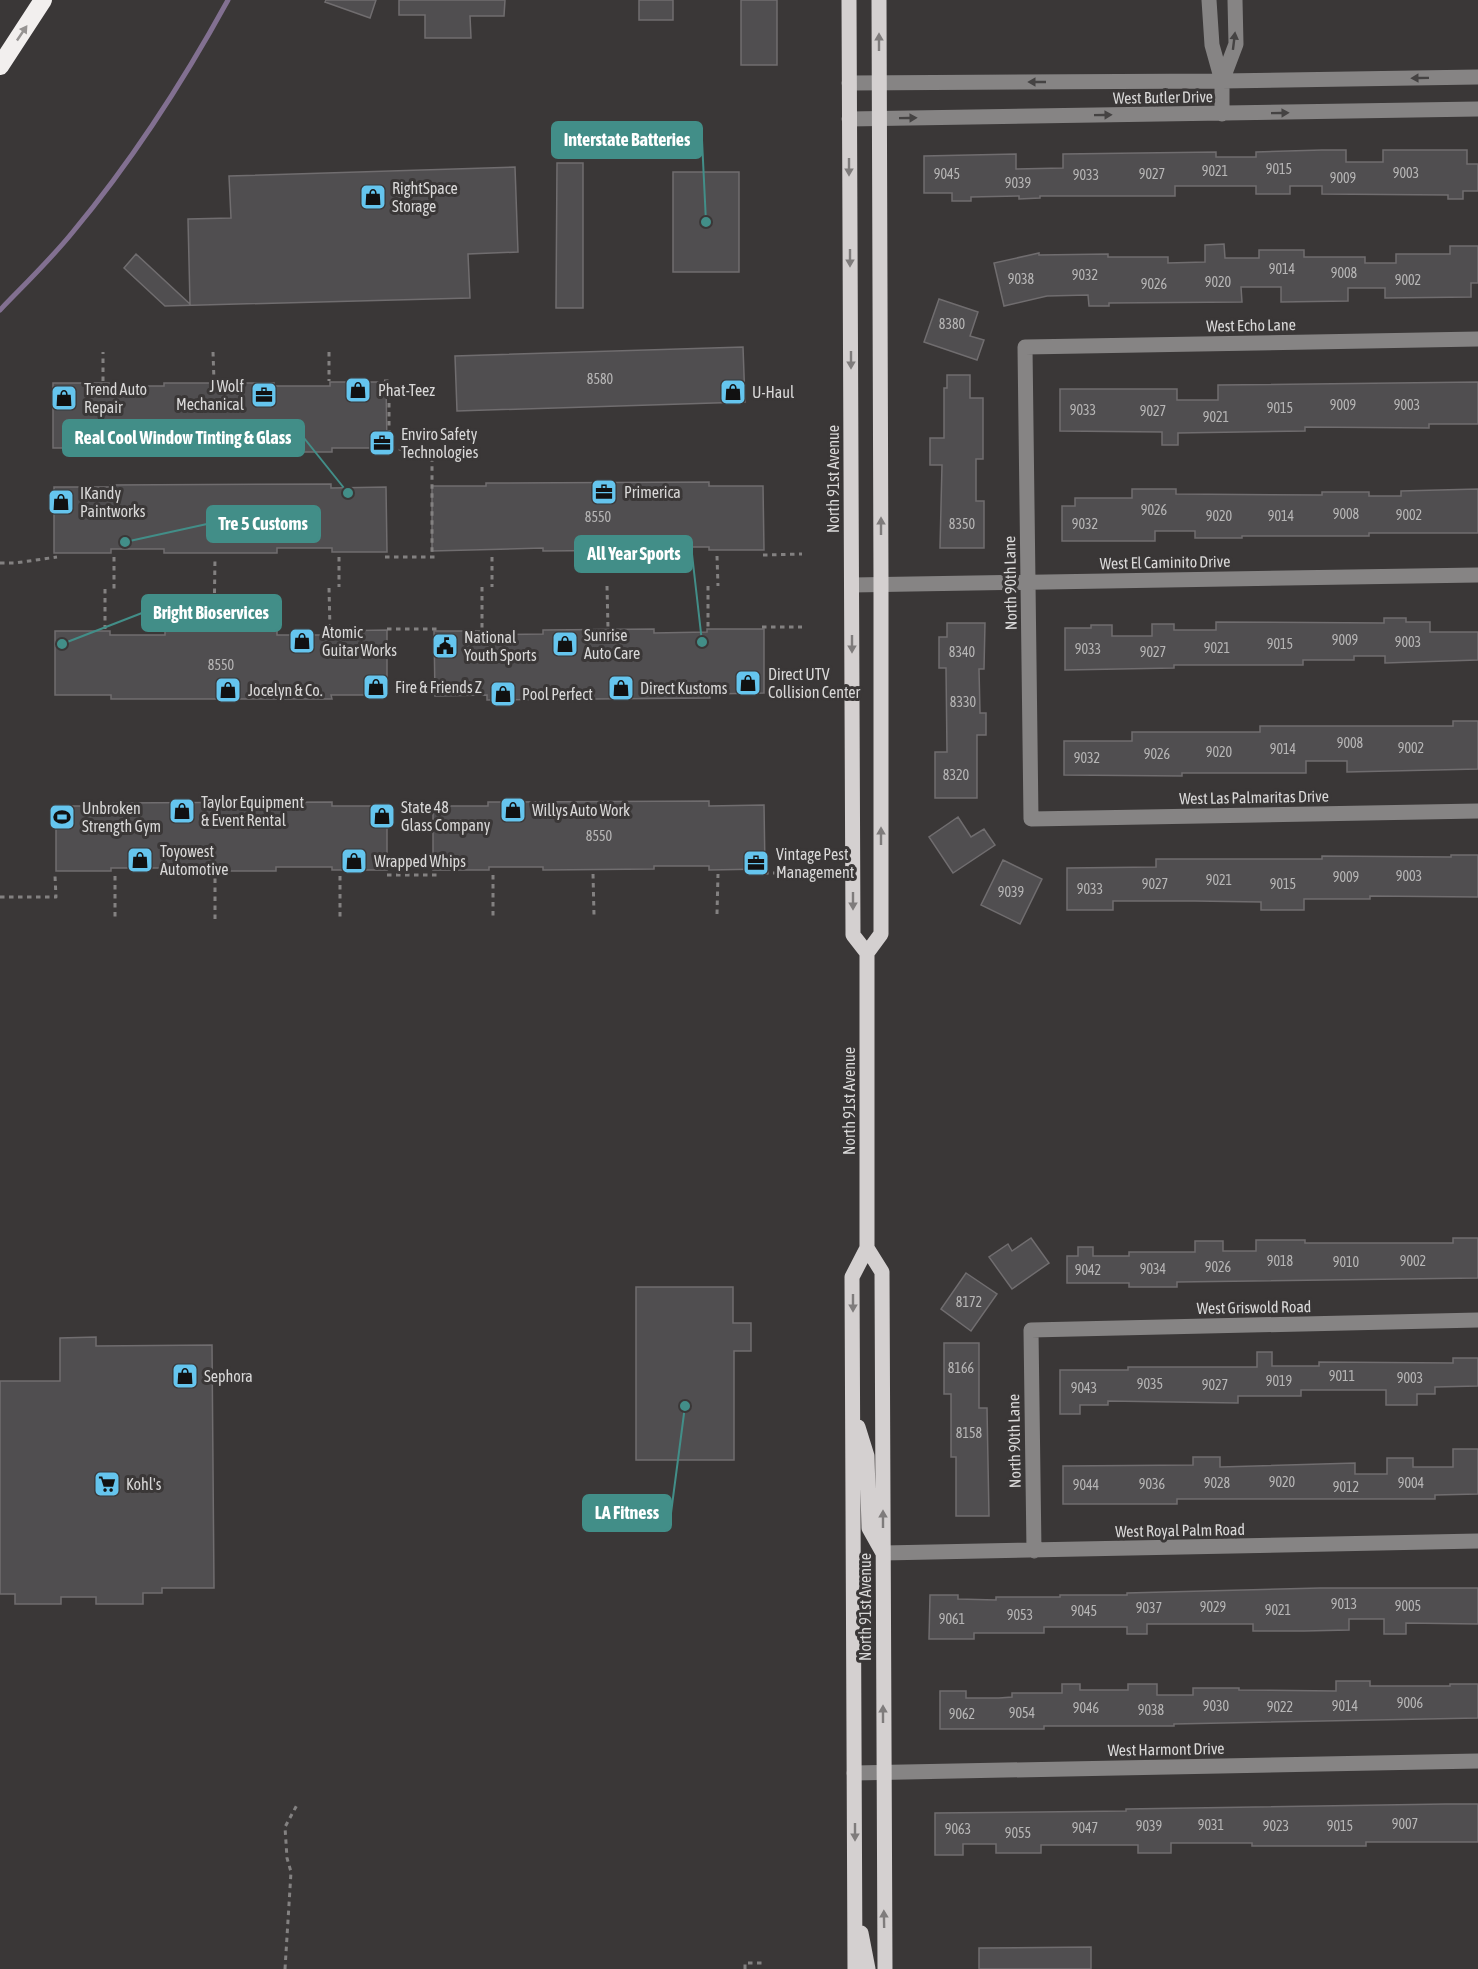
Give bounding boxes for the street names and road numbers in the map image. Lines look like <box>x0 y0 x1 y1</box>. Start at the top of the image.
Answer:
street label: West Butler Drive <box>1113 87 1213 107</box>
street label: West Echo Lane <box>1206 315 1296 335</box>
street label: North 91st Avenue <box>824 425 842 533</box>
street label: North 90th Lane <box>1000 536 1020 630</box>
street label: West El Caminito Drive <box>1100 552 1230 572</box>
street label: West Las Palmaritas Drive <box>1179 787 1329 807</box>
street label: North 91st Avenue <box>840 1047 858 1155</box>
street label: West Griswold Road <box>1197 1297 1311 1317</box>
street label: North 90th Lane <box>1004 1394 1024 1488</box>
street label: West Royal Palm Road <box>1115 1520 1245 1541</box>
street label: North 91st Avenue <box>856 1553 874 1661</box>
street label: West Harmont Drive <box>1107 1739 1225 1759</box>

